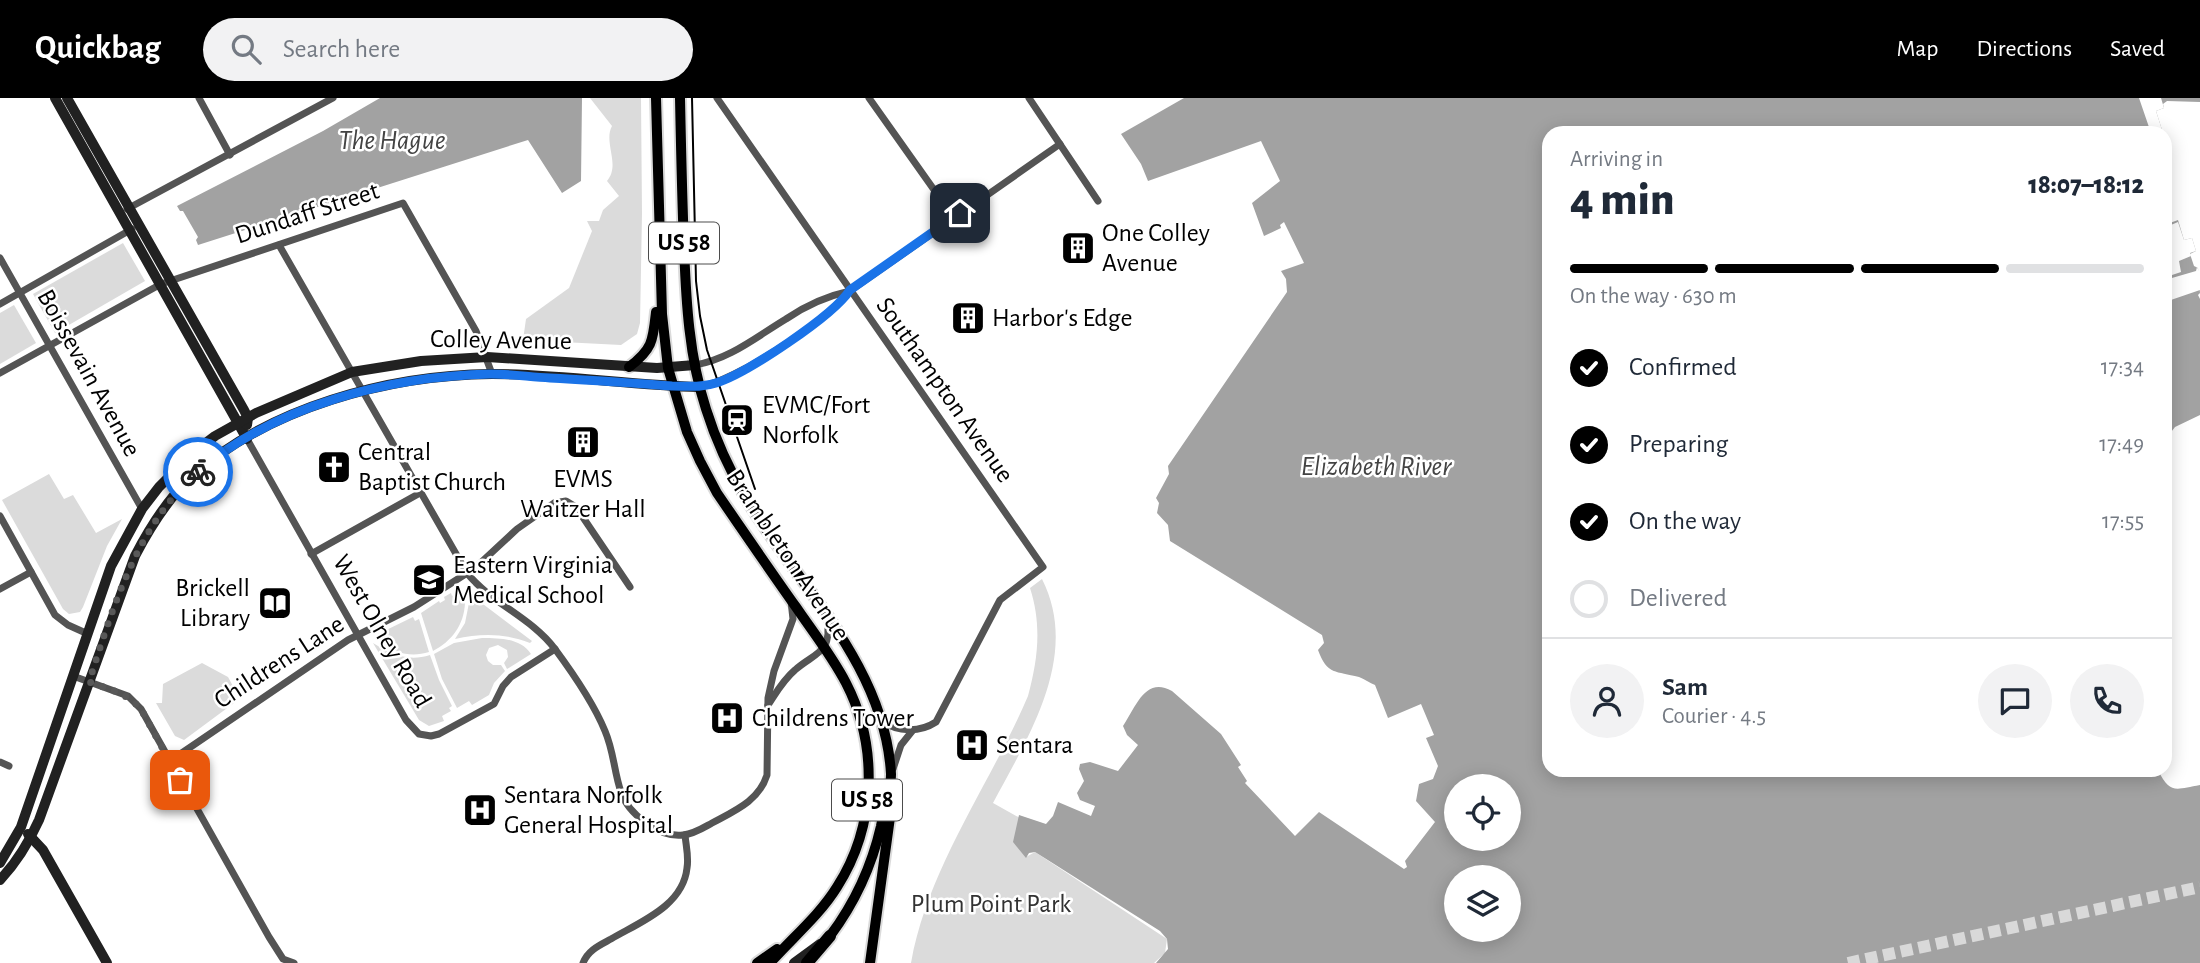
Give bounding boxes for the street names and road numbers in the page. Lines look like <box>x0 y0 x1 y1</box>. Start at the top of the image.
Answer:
street label: Dundaff Street <box>232 178 382 248</box>
road number: US 58 <box>649 223 719 264</box>
street label: Boissevain Avenue <box>32 285 146 461</box>
street label: Southampton Avenue <box>871 293 1019 487</box>
street label: Colley Avenue <box>430 326 572 354</box>
street label: Brambleton Avenue <box>721 465 855 645</box>
street label: West Olney Road <box>328 550 436 712</box>
street label: Childrens Lane <box>209 611 349 713</box>
road number: US 58 <box>832 780 902 820</box>

